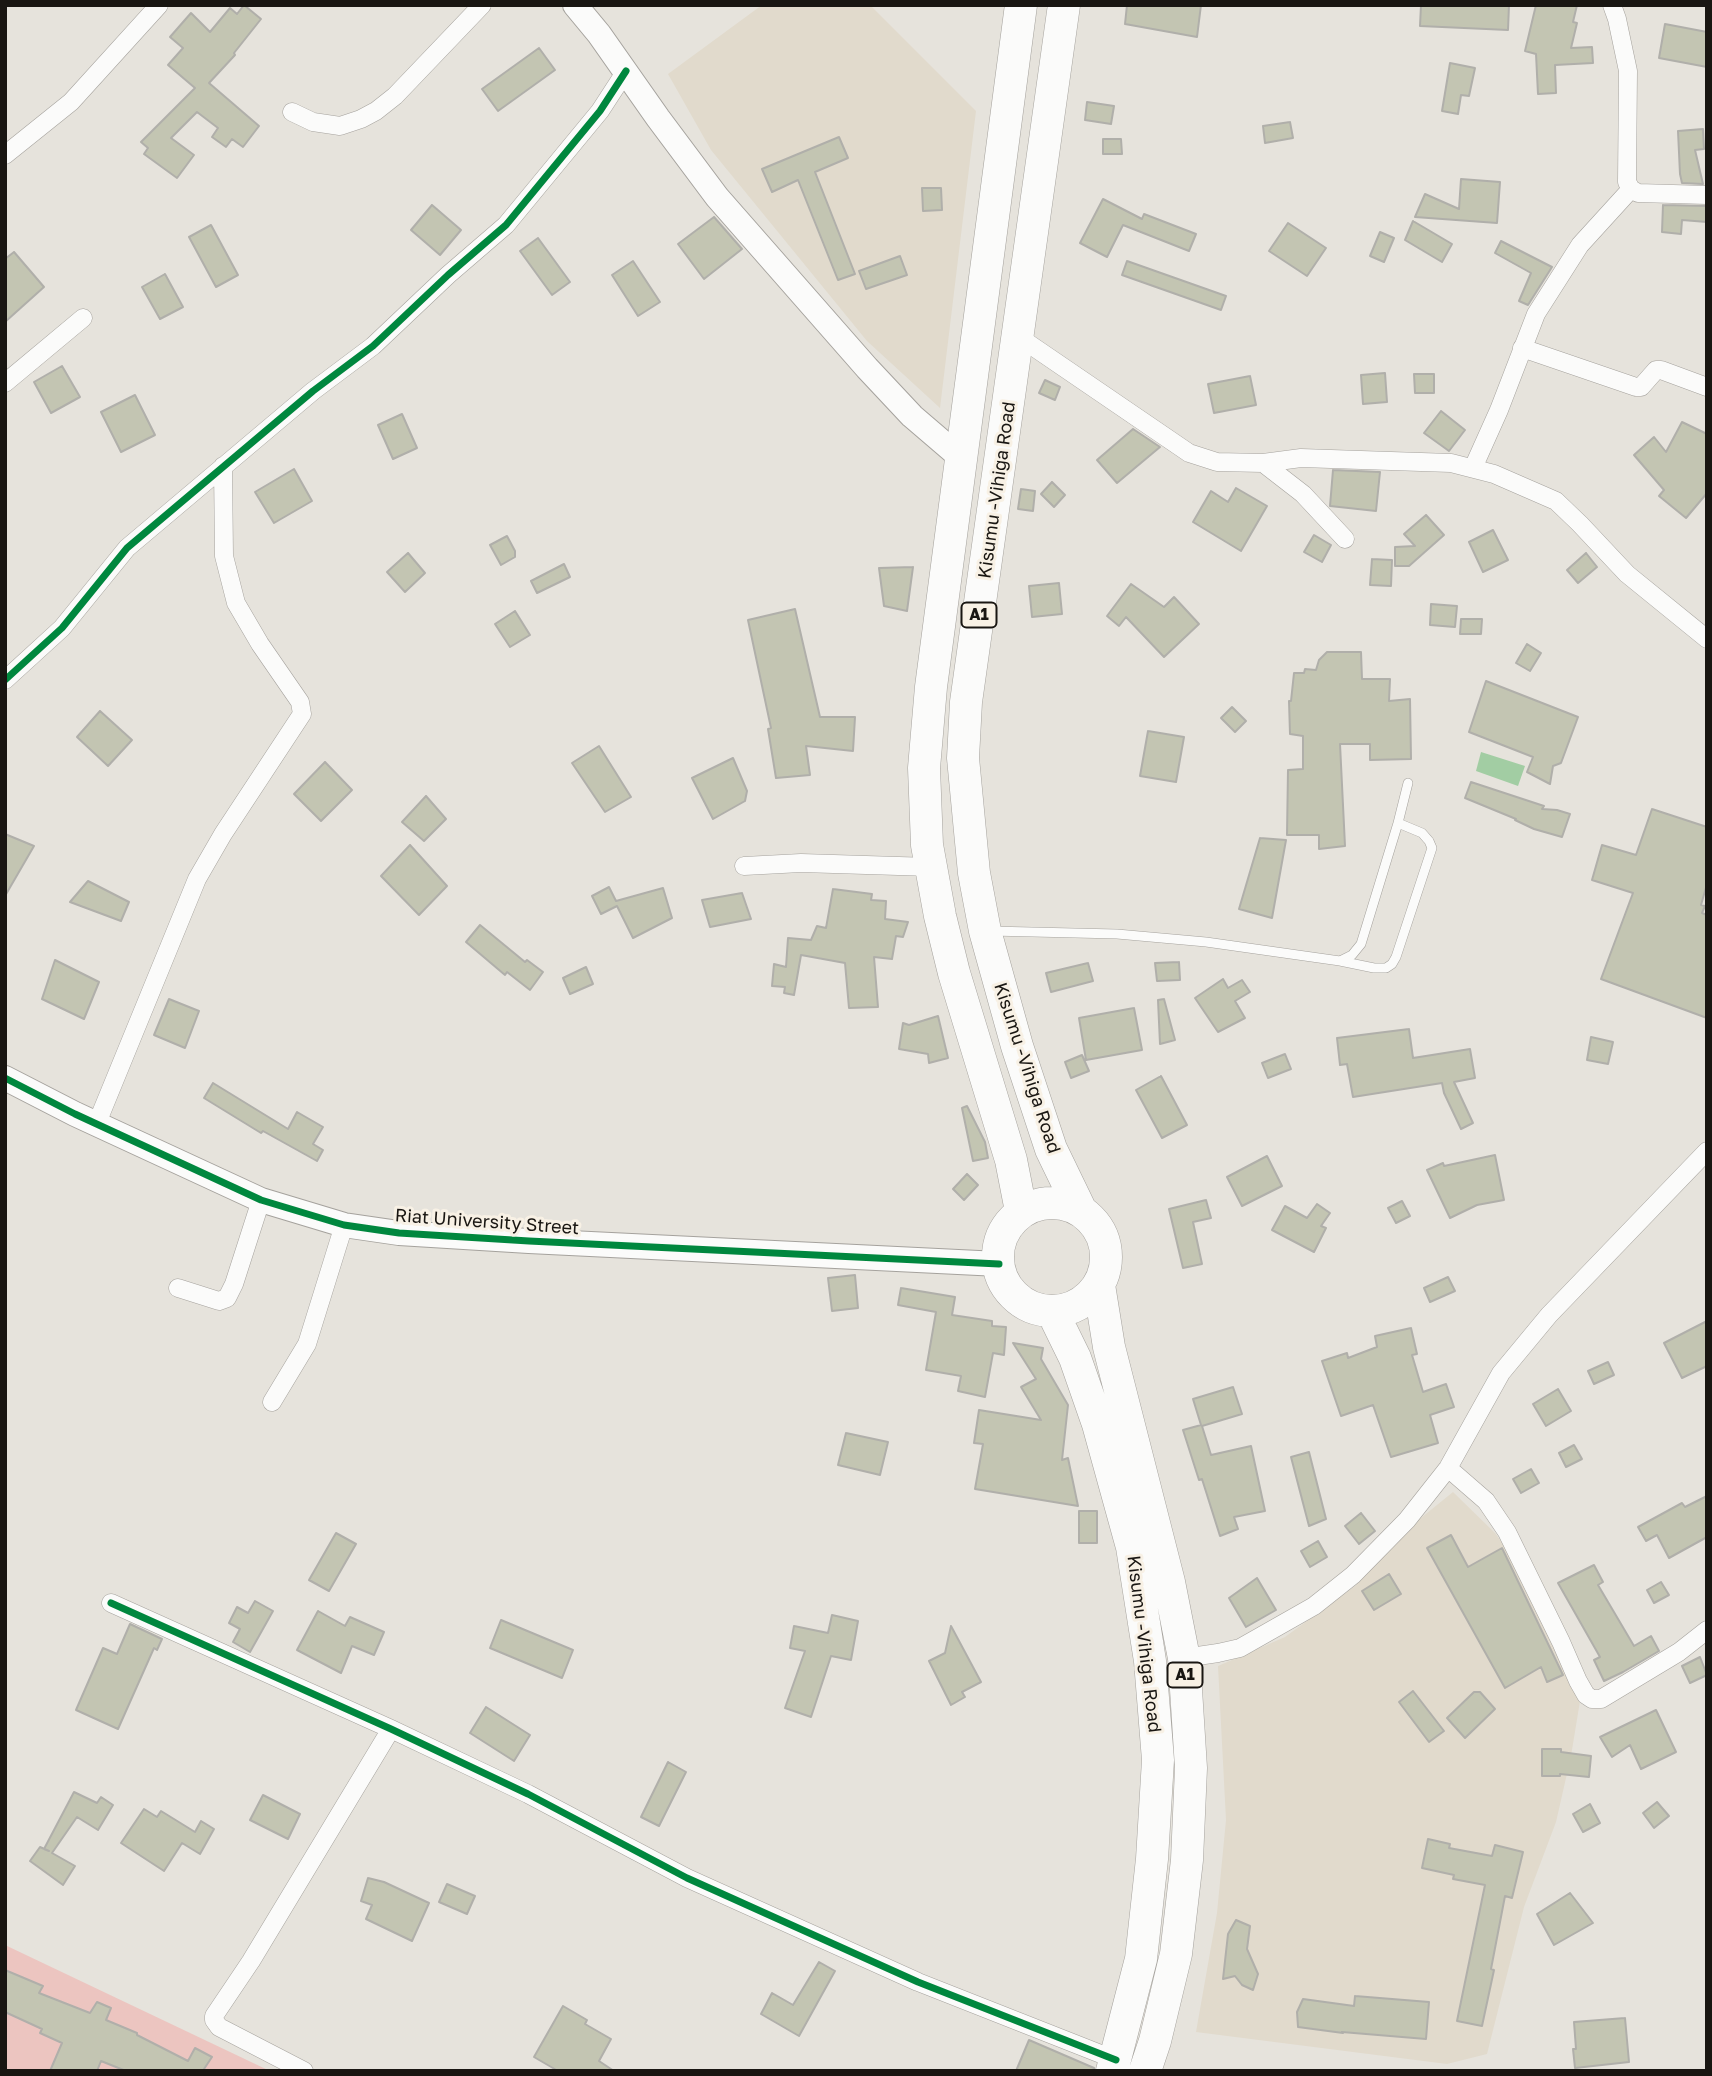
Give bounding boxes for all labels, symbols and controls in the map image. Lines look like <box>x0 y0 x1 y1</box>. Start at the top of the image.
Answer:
street label: Kisumu -Vihiga Road <box>974 400 1020 580</box>
road number: A1 <box>962 602 996 628</box>
street label: Kisumu -Vihiga Road <box>989 980 1065 1156</box>
street label: Riat University Street <box>394 1205 580 1239</box>
street label: Kisumu -Vihiga Road <box>1122 1554 1166 1734</box>
road number: A1 <box>1168 1662 1202 1688</box>

